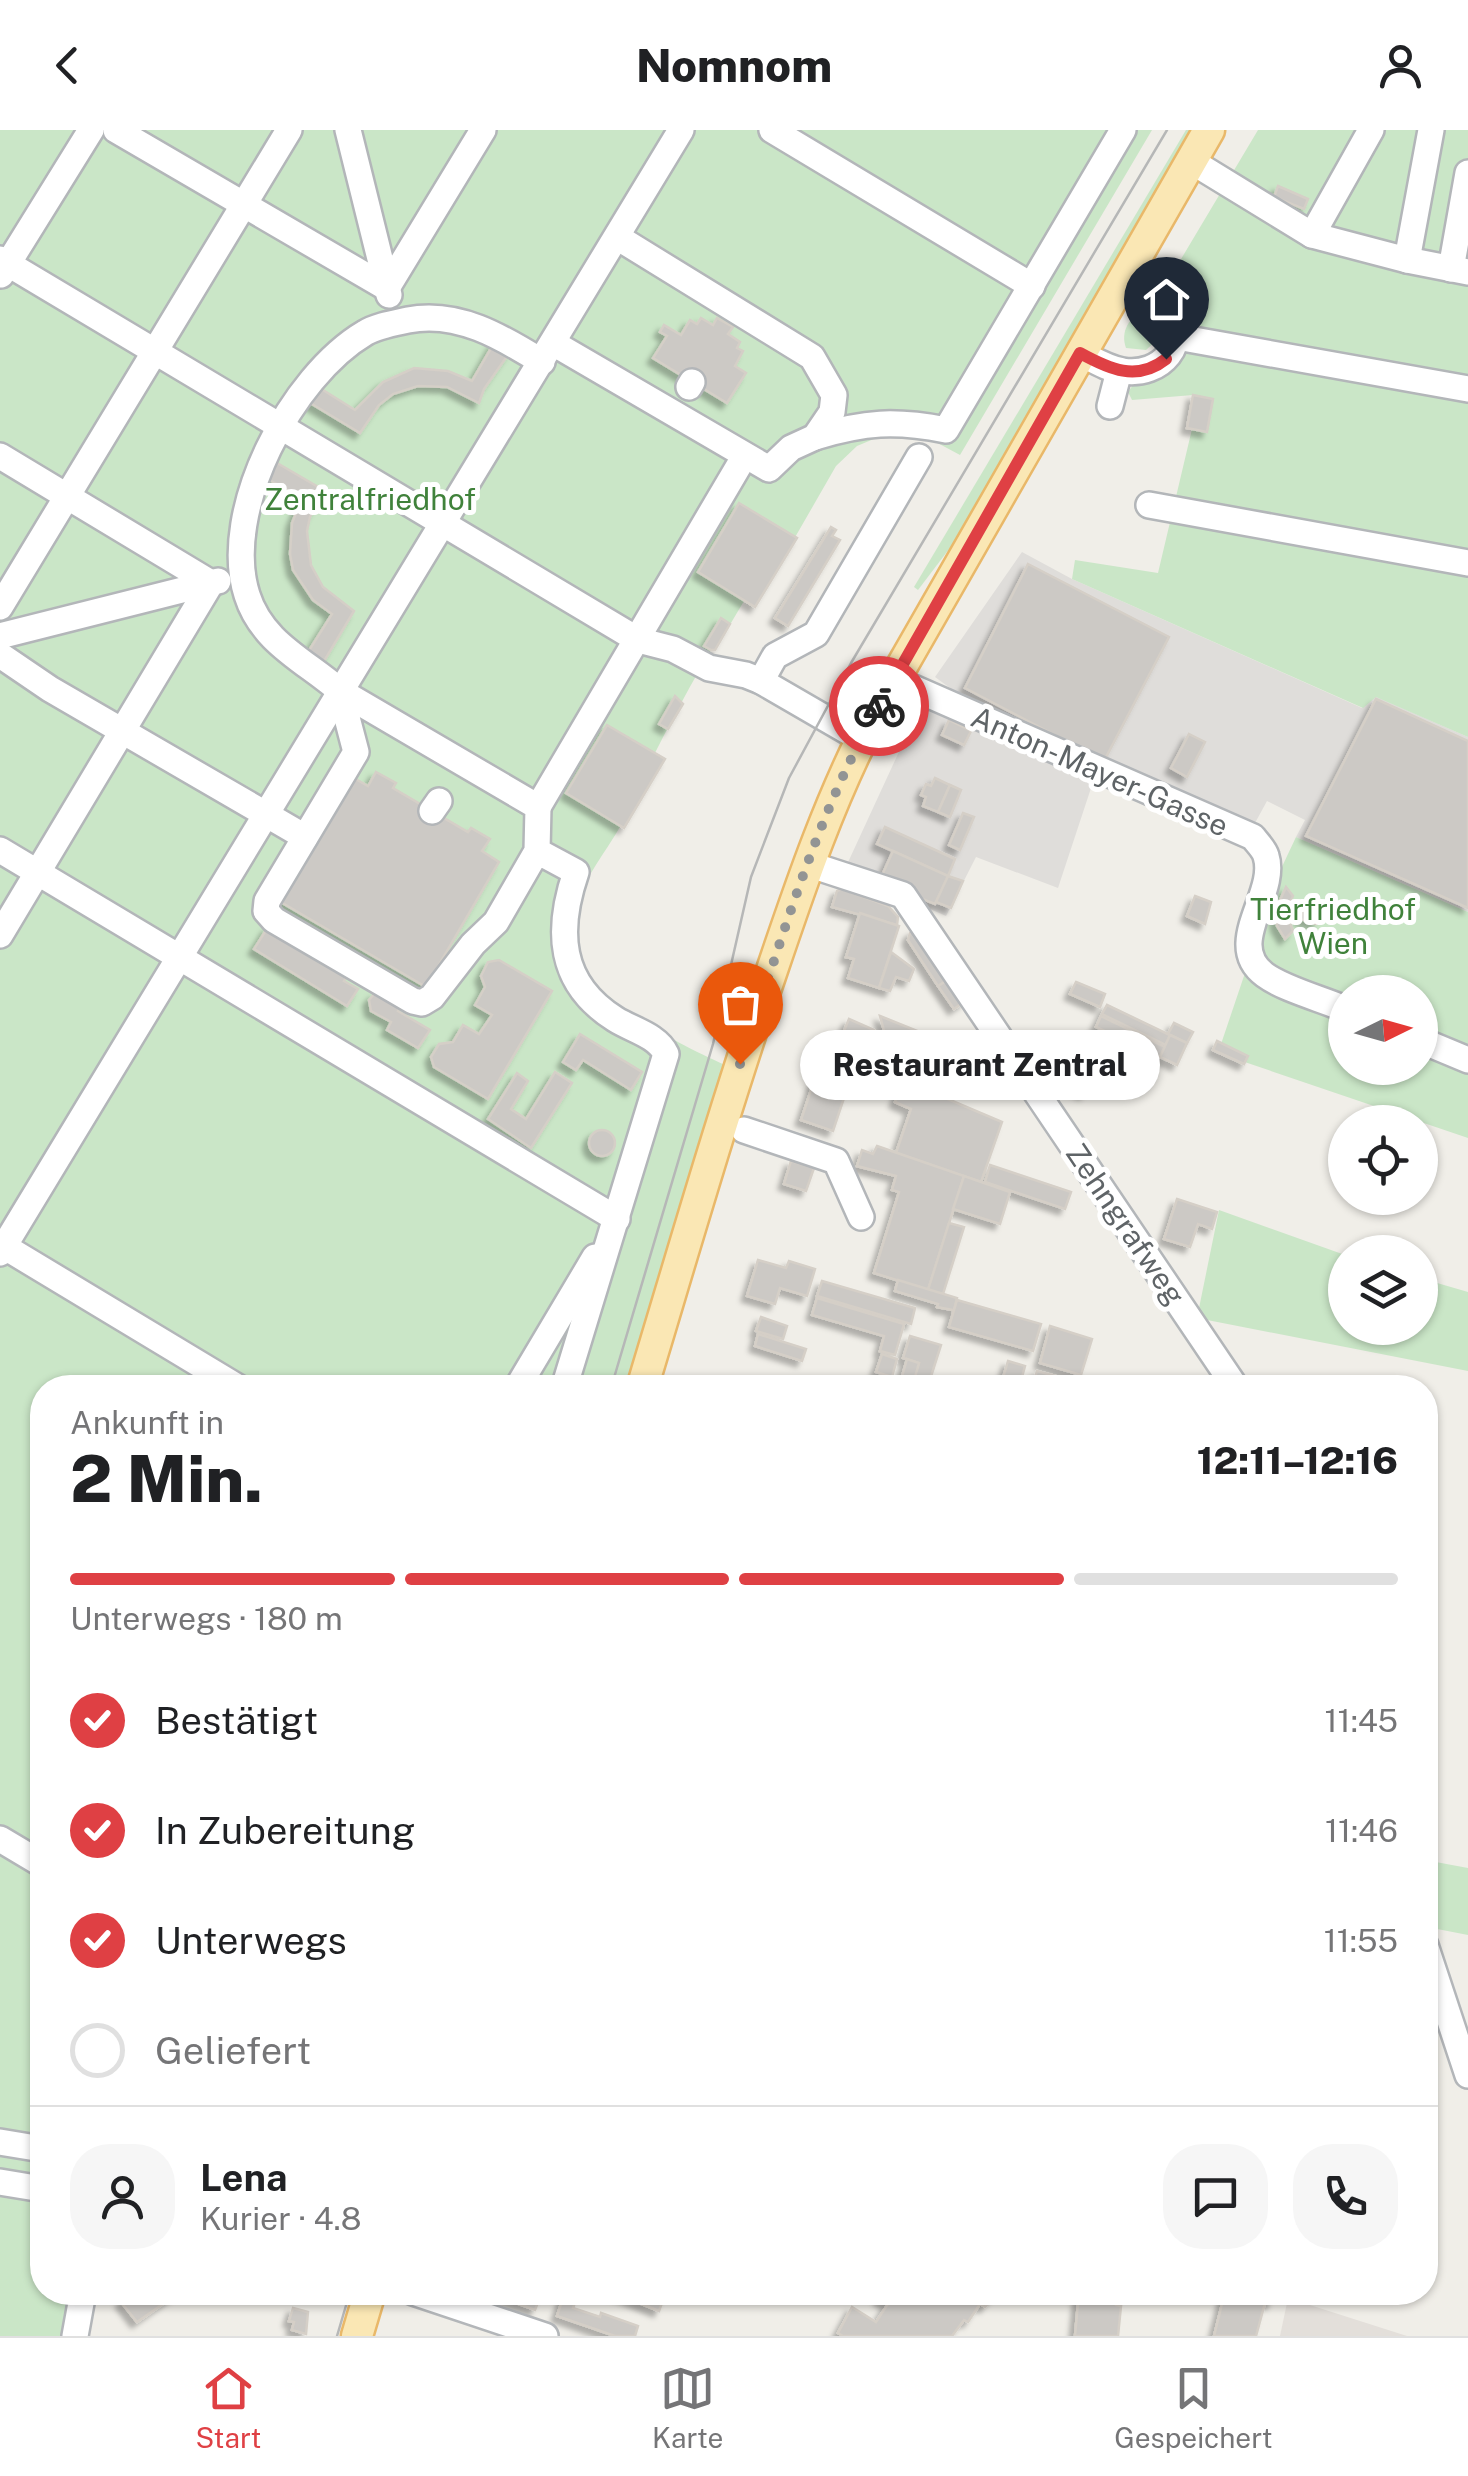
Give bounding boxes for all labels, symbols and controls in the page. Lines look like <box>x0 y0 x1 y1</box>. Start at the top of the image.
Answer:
icon: back <box>40 38 95 93</box>
icon: person <box>1373 38 1428 93</box>
text: Nomnom <box>636 39 832 92</box>
pin <box>1124 257 1209 360</box>
icon: home <box>1139 272 1194 327</box>
park label: Zentralfriedhof <box>264 481 476 517</box>
courier <box>829 656 929 756</box>
icon: bike <box>852 679 907 734</box>
street label: Anton-Mayer-Gasse <box>966 698 1234 844</box>
park label: Tierfriedhof Wien <box>1250 891 1416 961</box>
pin <box>698 962 783 1065</box>
north arrow <box>1328 975 1438 1085</box>
map controls <box>1328 975 1438 1345</box>
icon: bag <box>713 977 768 1032</box>
callout: Restaurant Zentral <box>800 1029 1160 1099</box>
text: Restaurant Zentral <box>832 1046 1128 1083</box>
button: locate <box>1328 1105 1438 1215</box>
street label: Zehngrafweg <box>1059 1136 1193 1312</box>
button: layers <box>1328 1235 1438 1345</box>
text: Ankunft in <box>70 1404 224 1441</box>
text: 12:11–12:16 <box>1197 1438 1398 1483</box>
text: 2 Min. <box>70 1440 263 1517</box>
text: Unterwegs · 180 m <box>70 1600 343 1637</box>
icon: check <box>70 1693 125 1748</box>
text: Bestätigt <box>155 1698 318 1743</box>
text: 11:45 <box>1325 1702 1398 1739</box>
icon: check <box>70 1803 125 1858</box>
text: In Zubereitung <box>155 1808 415 1853</box>
text: 11:46 <box>1325 1812 1398 1849</box>
icon: check <box>70 1913 125 1968</box>
text: Unterwegs <box>155 1918 347 1963</box>
text: 11:55 <box>1324 1922 1398 1959</box>
text: Geliefert <box>155 2028 311 2073</box>
button: person <box>70 2144 175 2249</box>
button: chat <box>1163 2144 1268 2249</box>
button: phone <box>1293 2144 1398 2249</box>
text: Lena <box>200 2155 287 2200</box>
text: Kurier · 4.8 <box>200 2200 361 2237</box>
tab: Start <box>195 2361 261 2454</box>
tab: Karte <box>652 2361 723 2454</box>
tab: Gespeichert <box>1114 2361 1273 2454</box>

